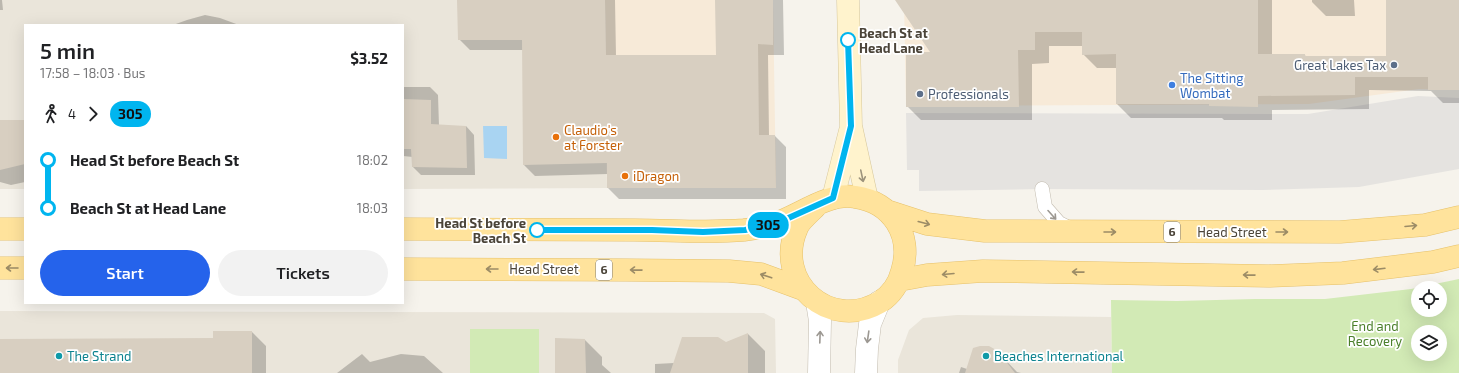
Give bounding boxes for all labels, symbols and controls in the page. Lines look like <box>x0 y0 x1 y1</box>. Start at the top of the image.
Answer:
place label: Beach St at Head Lane <box>859 25 928 56</box>
marker: Beach St at Head Lane <box>840 32 856 48</box>
text: 5 min <box>40 37 95 63</box>
text: $3.52 <box>350 49 388 67</box>
place label: Great Lakes Tax <box>1294 57 1386 73</box>
marker: Great Lakes Tax <box>1389 60 1399 70</box>
text: 17:58 – 18:03 · Bus <box>40 65 145 81</box>
place label: The Sitting Wombat <box>1180 70 1243 101</box>
marker: The Sitting Wombat <box>1167 80 1177 90</box>
place label: Professionals <box>928 86 1009 102</box>
marker: Professionals <box>915 89 925 99</box>
icon: walk <box>40 103 62 125</box>
icon: forward <box>82 103 104 125</box>
text: 305 <box>118 105 143 122</box>
text: 4 <box>68 106 76 122</box>
place label: Claudio's at Forster <box>564 122 622 153</box>
marker: Claudio's at Forster <box>551 132 561 142</box>
text: Head St before Beach St <box>70 151 239 169</box>
text: 18:02 <box>357 152 388 168</box>
place label: iDragon <box>633 168 679 184</box>
one-way arrow <box>858 170 866 183</box>
marker: iDragon <box>620 171 630 181</box>
text: Beach St at Head Lane <box>70 199 226 217</box>
text: 18:03 <box>357 200 388 216</box>
one-way arrow <box>1048 210 1057 220</box>
line badge: 305 <box>745 212 791 238</box>
place label: Head St before Beach St <box>435 215 527 246</box>
text: 305 <box>756 216 780 233</box>
one-way arrow <box>918 220 931 227</box>
marker: Head St before Beach St <box>529 222 545 238</box>
road number: 6 <box>1164 222 1180 242</box>
one-way arrow <box>1404 223 1417 230</box>
street label: Head Street <box>1197 224 1267 240</box>
one-way arrow <box>1103 228 1116 236</box>
one-way arrow <box>1275 228 1288 236</box>
button: Start <box>40 250 210 296</box>
button: Tickets <box>218 250 388 296</box>
road number: 6 <box>596 260 612 280</box>
street label: Head Street <box>509 261 579 277</box>
one-way arrow <box>6 264 19 272</box>
one-way arrow <box>486 265 499 273</box>
one-way arrow <box>1373 265 1386 272</box>
one-way arrow <box>630 266 643 274</box>
one-way arrow <box>1072 268 1085 276</box>
one-way arrow <box>942 270 955 277</box>
one-way arrow <box>1243 271 1256 279</box>
one-way arrow <box>759 272 772 279</box>
map controls <box>1411 281 1447 361</box>
button: locate <box>1411 281 1447 317</box>
park label: End and Recovery <box>1348 318 1402 349</box>
button: layers <box>1411 325 1447 361</box>
one-way arrow <box>864 330 872 343</box>
one-way arrow <box>816 331 824 344</box>
place label: The Strand <box>67 348 132 364</box>
place label: Beaches International <box>994 348 1124 364</box>
marker: The Strand <box>54 351 64 361</box>
marker: Beaches International <box>981 351 991 361</box>

